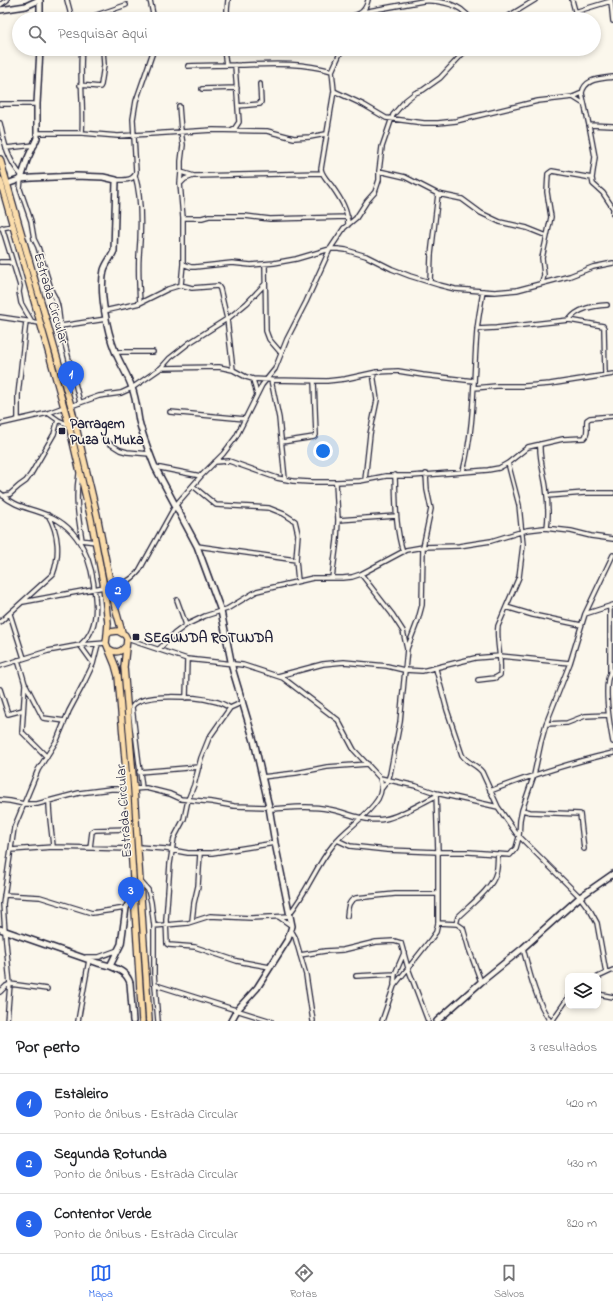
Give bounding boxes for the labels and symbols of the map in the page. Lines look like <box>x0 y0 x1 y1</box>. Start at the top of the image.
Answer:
street label: Estrada Circular <box>27 250 74 347</box>
pin: 1 <box>58 361 84 394</box>
place label: Parragem Puza u Muka <box>70 414 144 451</box>
marker: Parragem Puza u Muka <box>57 426 67 436</box>
your location <box>313 441 333 461</box>
pin: 2 <box>105 577 131 610</box>
place label: SEGUNDA ROTUNDA <box>144 628 274 649</box>
marker: SEGUNDA ROTUNDA <box>131 632 141 642</box>
street label: Estrada Circular <box>111 763 138 859</box>
pin: 3 <box>118 877 144 910</box>

